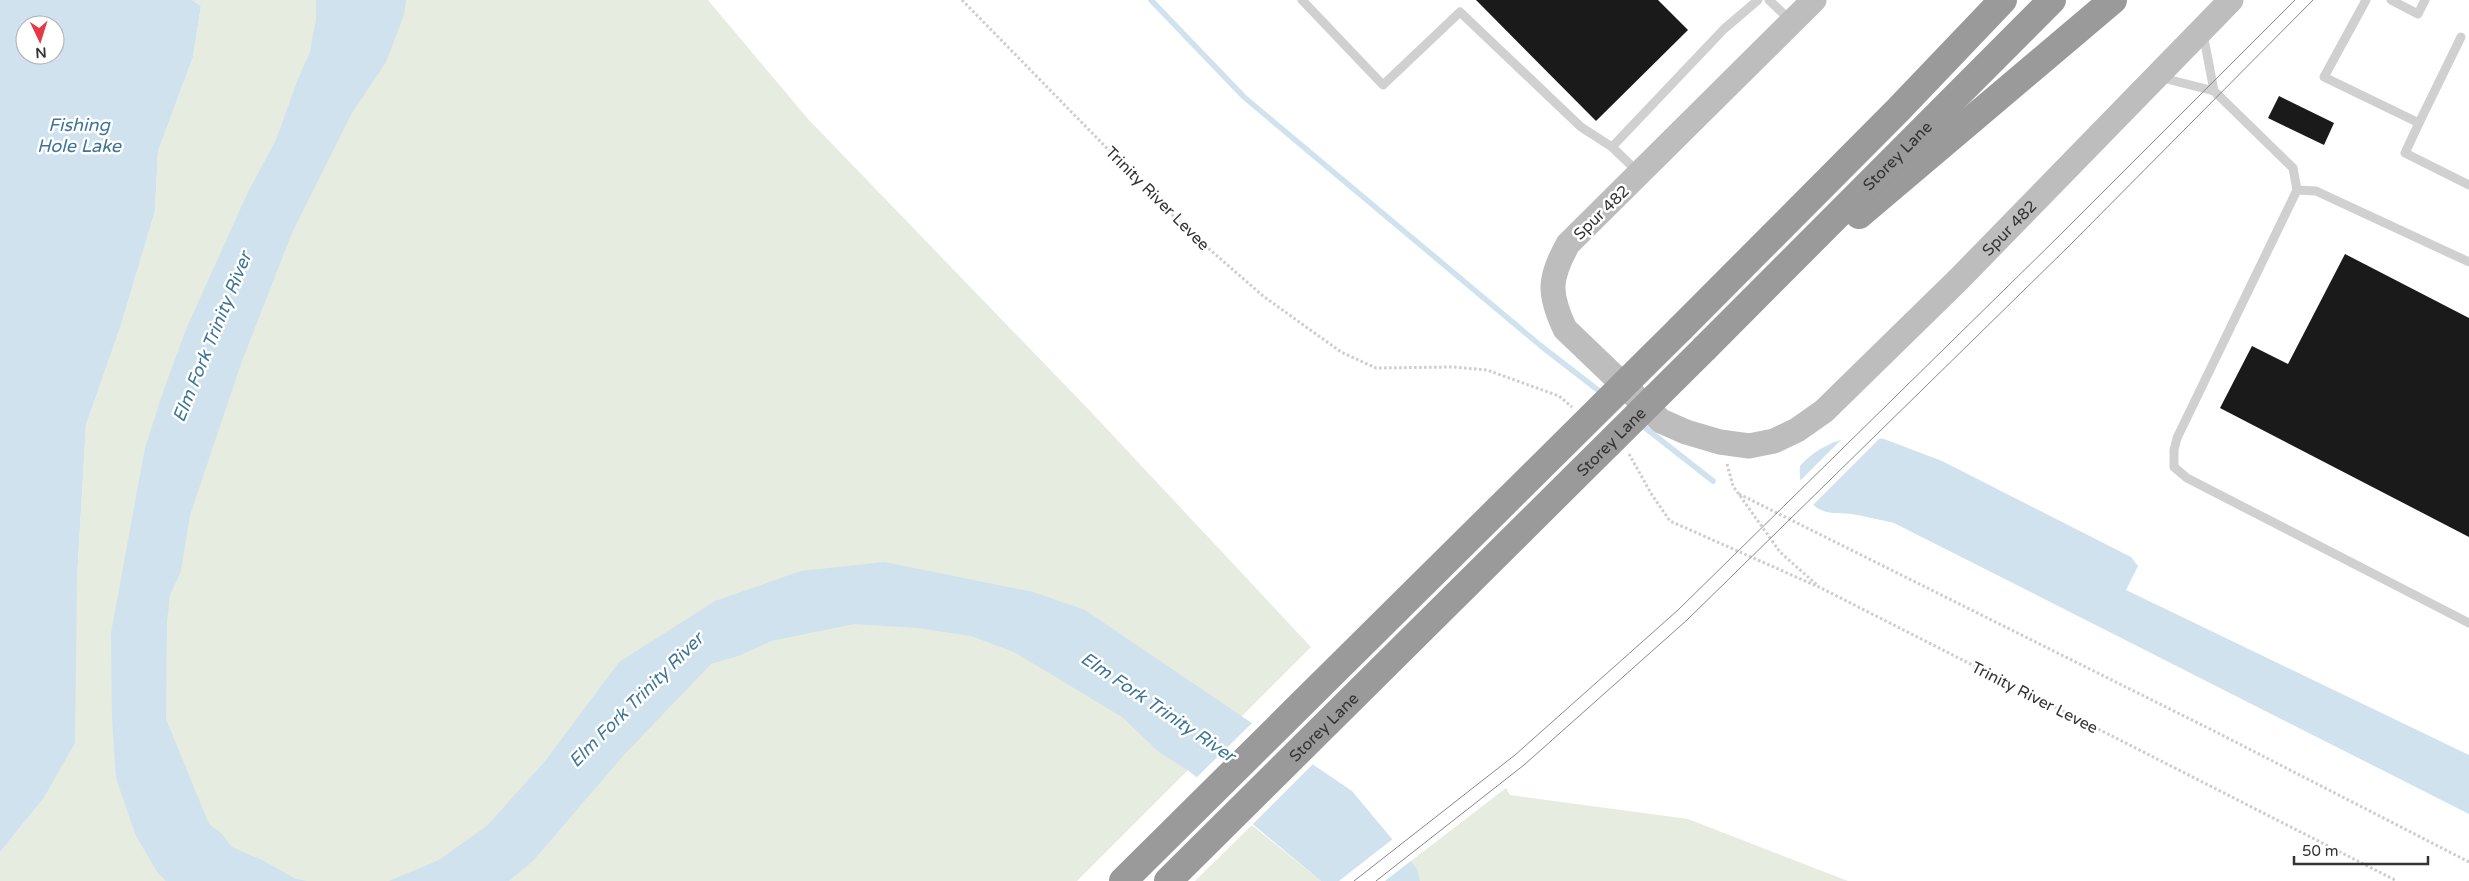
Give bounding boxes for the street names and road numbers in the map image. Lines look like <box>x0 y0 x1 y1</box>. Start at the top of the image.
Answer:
street label: Storey Lane <box>1859 117 1937 195</box>
street label: Trinity River Levee <box>1101 142 1214 255</box>
street label: Spur 482 <box>1570 181 1634 244</box>
street label: Spur 482 <box>1978 196 2041 260</box>
street label: Storey Lane <box>1573 403 1651 481</box>
street label: Trinity River Levee <box>1968 657 2101 738</box>
street label: Storey Lane <box>1285 689 1363 766</box>

